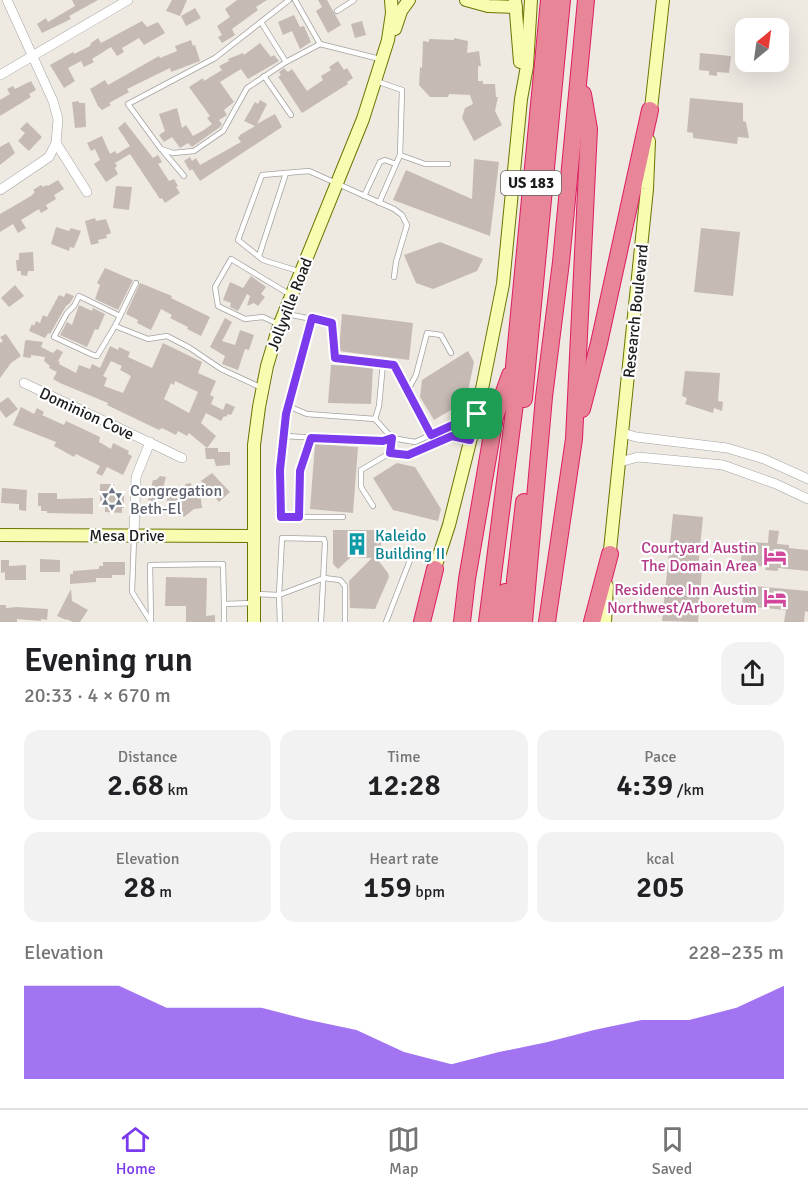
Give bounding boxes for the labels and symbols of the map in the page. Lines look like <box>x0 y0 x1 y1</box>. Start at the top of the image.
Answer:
north arrow <box>735 18 789 72</box>
road number: US 183 <box>501 171 561 195</box>
street label: Research Boulevard <box>619 243 653 379</box>
street label: Jollyville Road <box>263 255 317 354</box>
street label: Dominion Cove <box>36 383 137 445</box>
pin <box>451 388 502 439</box>
place label: Congregation Beth-El <box>130 481 222 519</box>
synagogue icon: Congregation Beth-El <box>99 486 125 512</box>
street label: Mesa Drive <box>89 526 165 546</box>
place label: Kaleido Building II <box>375 526 445 564</box>
building icon: Kaleido Building II <box>344 531 370 557</box>
place label: Courtyard Austin The Domain Area <box>641 538 757 576</box>
hotel icon: Courtyard Austin The Domain Area <box>762 543 788 569</box>
place label: Residence Inn Austin Northwest/Arboretum <box>607 580 757 618</box>
hotel icon: Residence Inn Austin Northwest/Arboretum <box>762 585 788 611</box>

